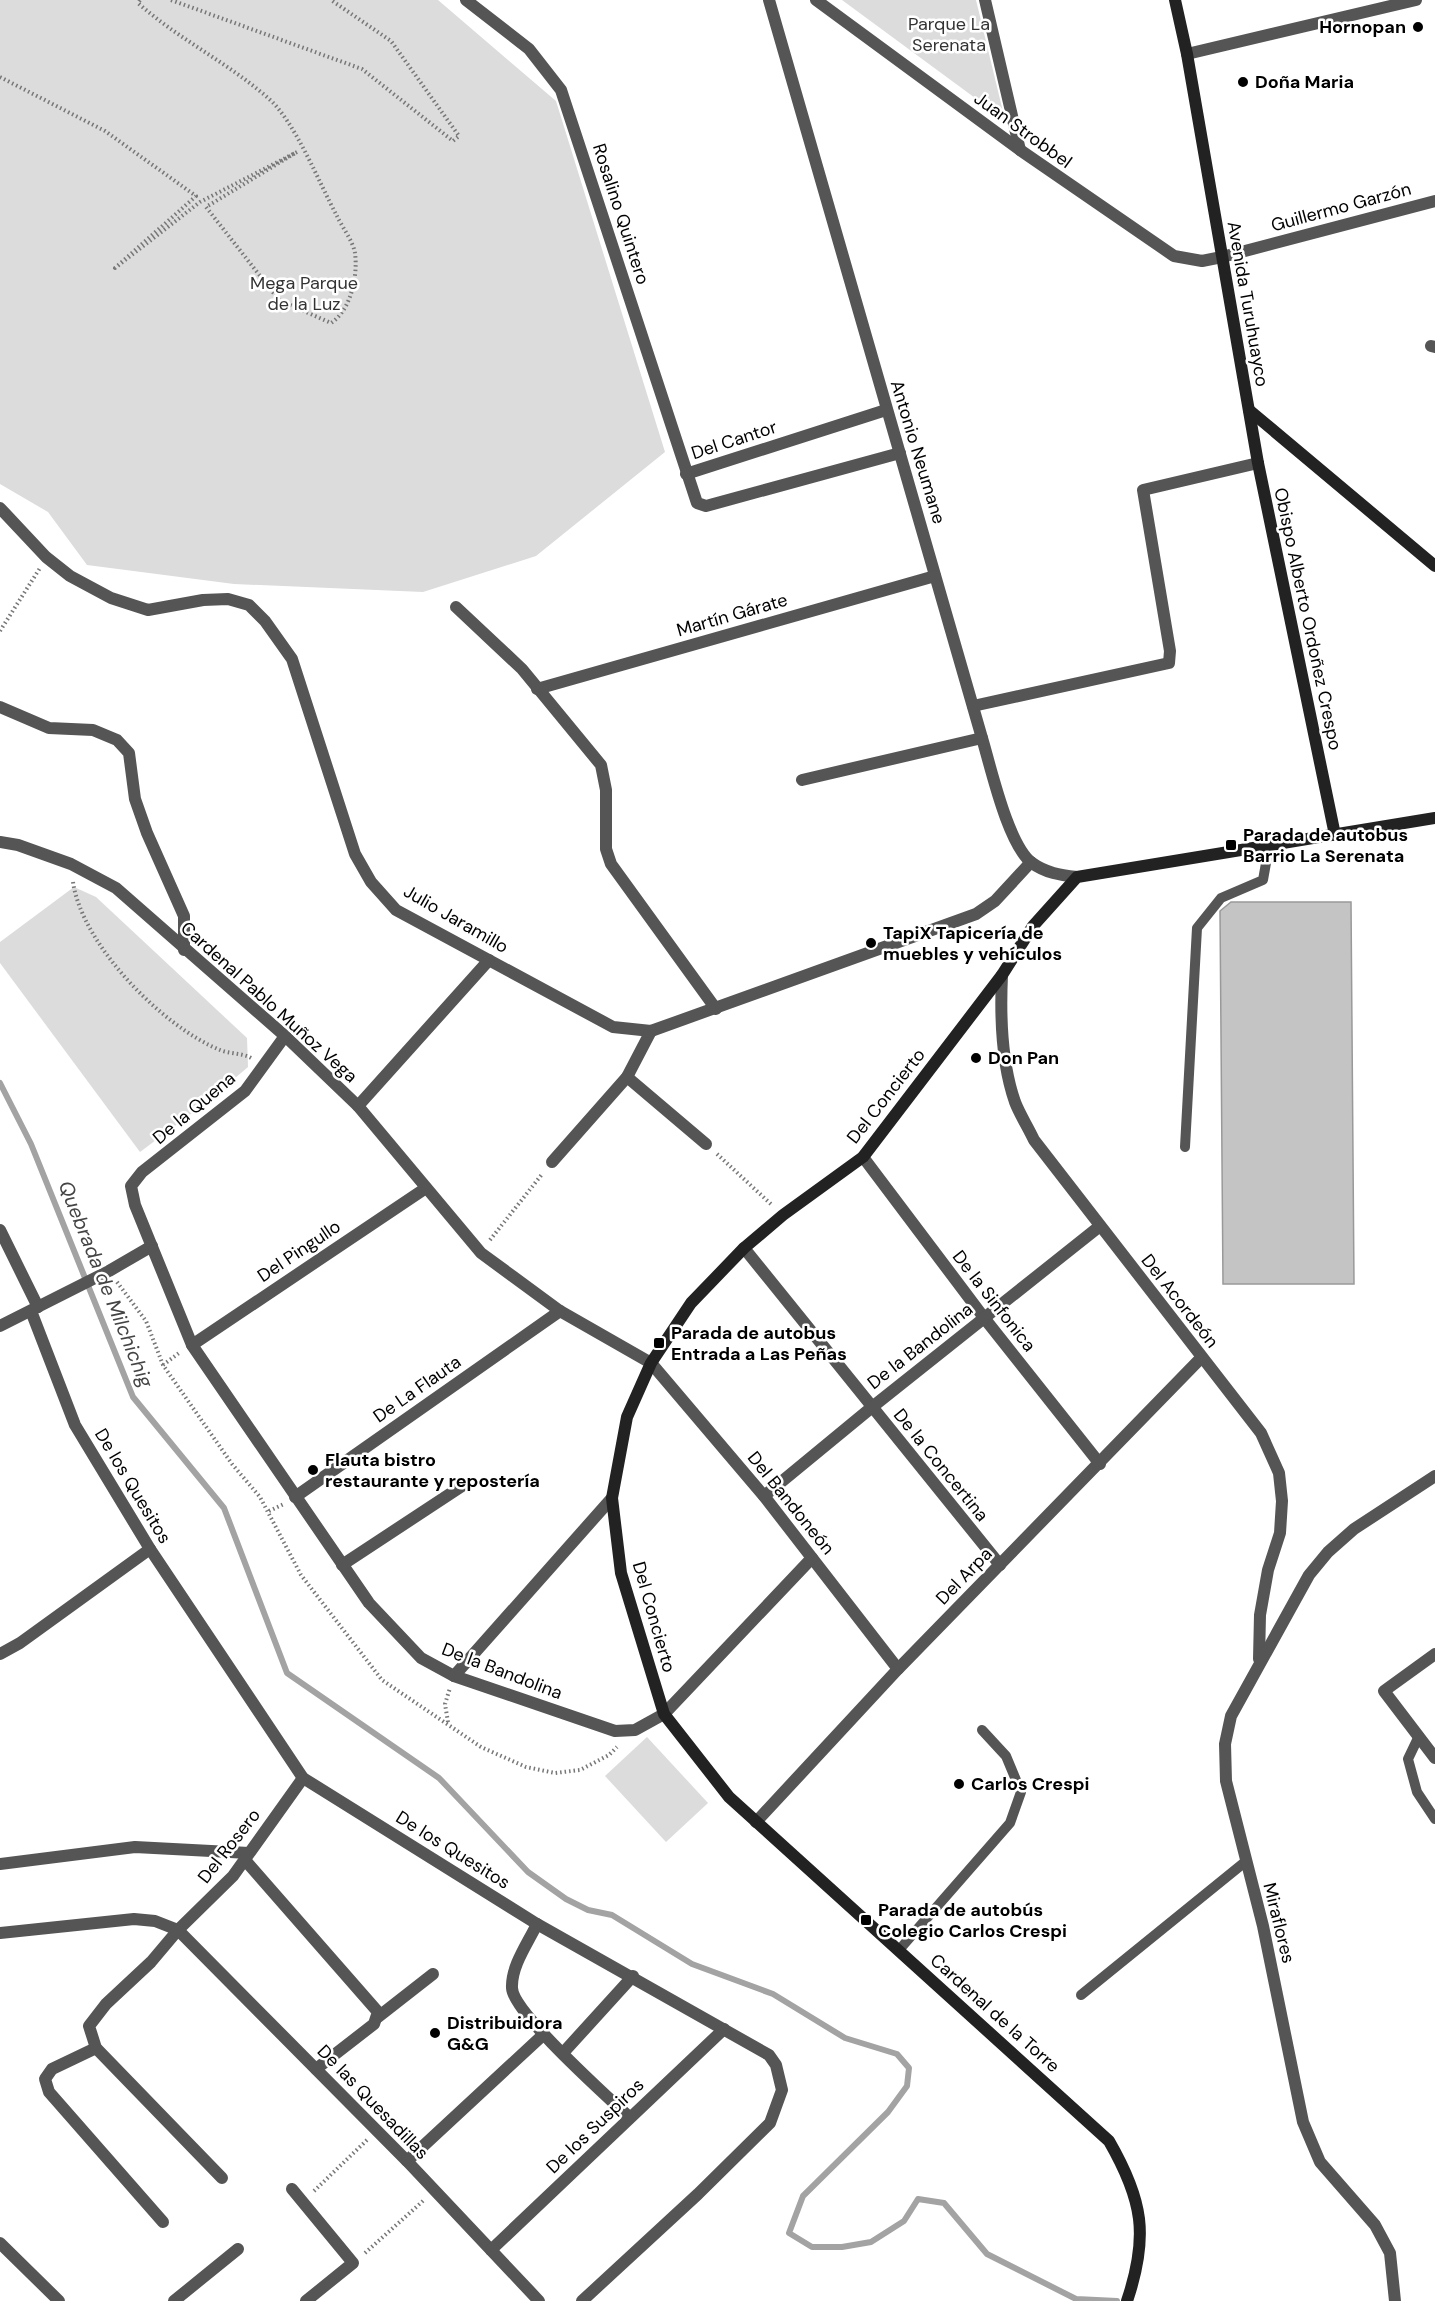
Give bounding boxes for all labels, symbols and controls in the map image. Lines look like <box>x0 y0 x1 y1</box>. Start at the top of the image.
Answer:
park label: Parque La Serenata <box>908 12 990 57</box>
place label: Hornopan <box>1319 15 1406 39</box>
marker: Hornopan <box>1411 20 1425 34</box>
place label: Doña Maria <box>1255 70 1354 94</box>
marker: Doña Maria <box>1236 75 1250 89</box>
street label: Juan Strobbel <box>969 86 1077 174</box>
street label: Rosalino Quintero <box>587 141 655 287</box>
street label: Guillermo Garzón <box>1268 177 1414 237</box>
street label: Avenida Turuhuayco <box>1222 219 1274 389</box>
park label: Mega Parque de la Luz <box>250 271 358 316</box>
street label: Antonio Neumane <box>885 377 951 527</box>
street label: Del Cantor <box>688 415 780 465</box>
street label: Obispo Alberto Ordoñez Crespo <box>1268 485 1348 753</box>
street label: Martín Gárate <box>674 588 790 642</box>
place label: Parada de autobus Barrio La Serenata <box>1243 823 1408 868</box>
marker: Parada de autobus Barrio La Serenata <box>1224 838 1238 852</box>
street label: Julio Jaramillo <box>399 879 513 959</box>
street label: Cardenal Pablo Muñoz Vega <box>175 916 363 1088</box>
place label: TapiX Tapicería de muebles y vehículos <box>883 921 1062 966</box>
marker: TapiX Tapicería de muebles y vehículos <box>864 936 878 950</box>
street label: Del Concierto <box>841 1044 931 1148</box>
place label: Don Pan <box>988 1046 1059 1070</box>
marker: Don Pan <box>969 1051 983 1065</box>
street label: De la Quena <box>148 1066 240 1150</box>
water label: Quebrada de Milchichig <box>53 1177 160 1392</box>
street label: Del Pingullo <box>253 1214 345 1288</box>
street label: De la Sinfonica <box>947 1245 1041 1357</box>
street label: Del Acordeón <box>1136 1249 1224 1353</box>
street label: De la Bandolina <box>862 1297 978 1395</box>
place label: Parada de autobus Entrada a Las Peñas <box>671 1321 847 1366</box>
marker: Parada de autobus Entrada a Las Peñas <box>652 1336 666 1350</box>
street label: De La Flauta <box>368 1350 466 1428</box>
street label: De la Concertina <box>888 1404 994 1526</box>
street label: De los Quesitos <box>89 1424 177 1548</box>
street label: Del Bandoneón <box>742 1447 840 1559</box>
place label: Flauta bistro restaurante y repostería <box>325 1448 540 1493</box>
marker: Flauta bistro restaurante y repostería <box>306 1463 320 1477</box>
street label: Del Arpa <box>931 1542 997 1610</box>
street label: Del Concierto <box>627 1559 681 1675</box>
street label: De la Bandolina <box>438 1637 566 1705</box>
place label: Carlos Crespi <box>971 1772 1089 1796</box>
marker: Carlos Crespi <box>952 1777 966 1791</box>
street label: Del Rosero <box>192 1804 266 1888</box>
street label: De los Quesitos <box>391 1805 515 1895</box>
street label: Miraflores <box>1257 1880 1301 1966</box>
place label: Parada de autobús Colegio Carlos Crespi <box>878 1898 1067 1943</box>
marker: Parada de autobús Colegio Carlos Crespi <box>859 1913 873 1927</box>
street label: Cardenal de la Torre <box>925 1948 1065 2078</box>
place label: Distribuidora G&G <box>447 2011 563 2056</box>
marker: Distribuidora G&G <box>428 2026 442 2040</box>
street label: De las Quesadillas <box>312 2039 434 2165</box>
street label: De los Suspiros <box>541 2073 649 2179</box>

